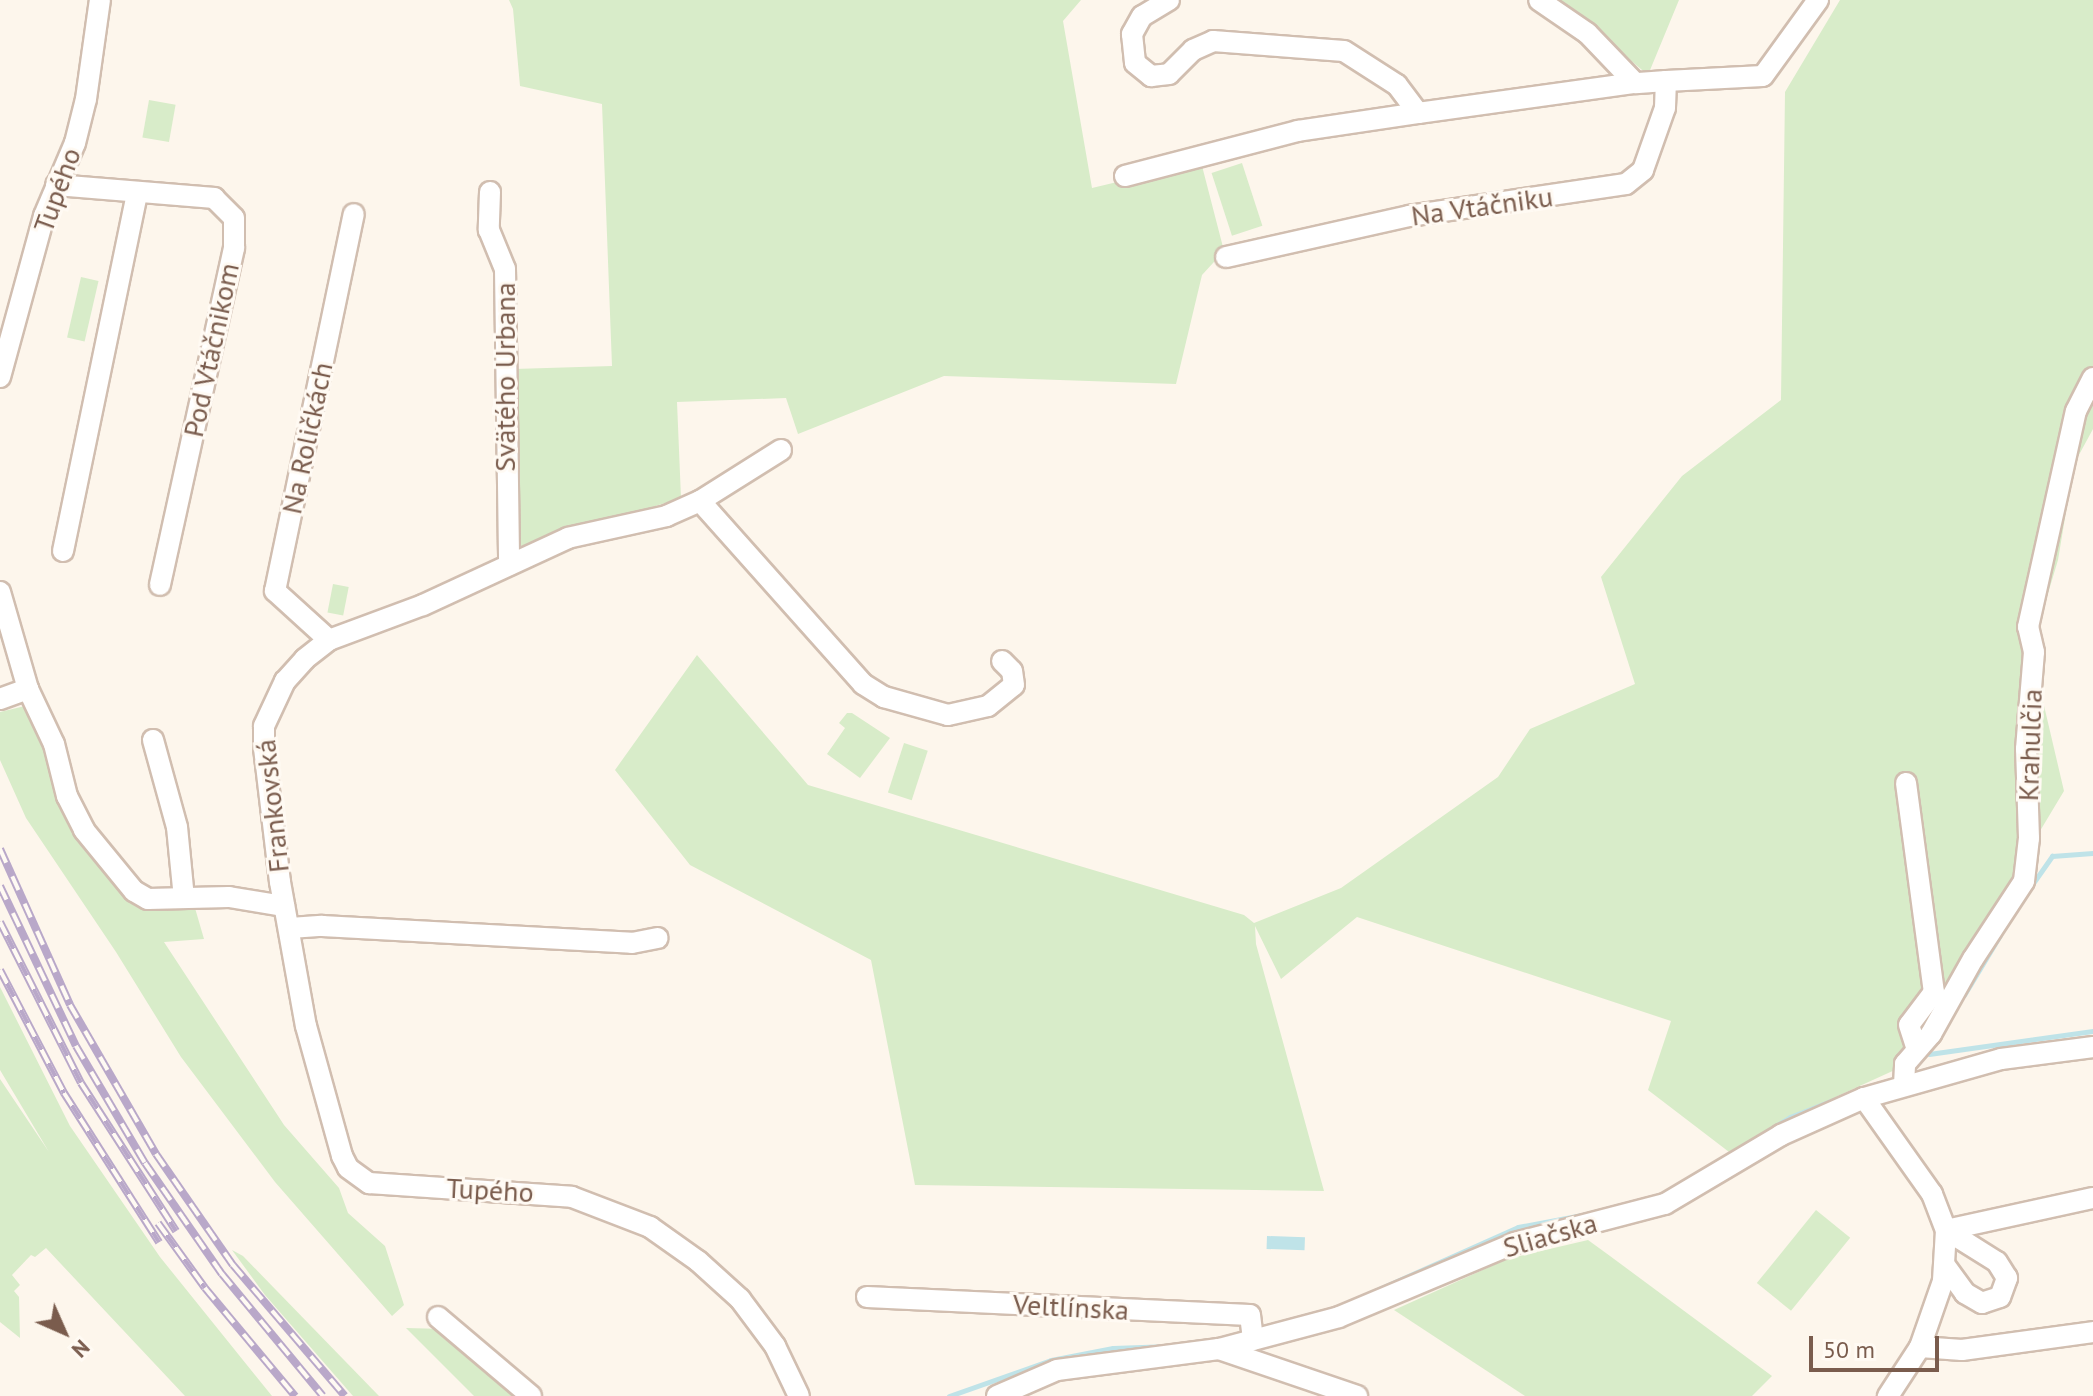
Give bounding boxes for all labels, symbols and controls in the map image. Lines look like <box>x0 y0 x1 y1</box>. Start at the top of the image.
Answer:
street label: Tupého <box>26 143 88 237</box>
street label: Na Vtáčniku <box>1409 179 1555 233</box>
street label: Pod Vtáčnikom <box>176 260 246 440</box>
street label: Svätého Urbana <box>488 282 522 472</box>
street label: Na Roličkách <box>275 359 339 517</box>
street label: Krahulčia <box>2011 688 2049 802</box>
street label: Frankovská <box>248 738 296 874</box>
street label: Tupého <box>445 1171 535 1209</box>
street label: Sliačska <box>1499 1206 1601 1264</box>
street label: Veltlínska <box>1012 1287 1130 1327</box>
north arrow <box>24 1292 104 1372</box>
scale bar <box>1813 1320 1943 1370</box>
text: N <box>66 1334 96 1364</box>
text: 50 m <box>1823 1334 1875 1365</box>

